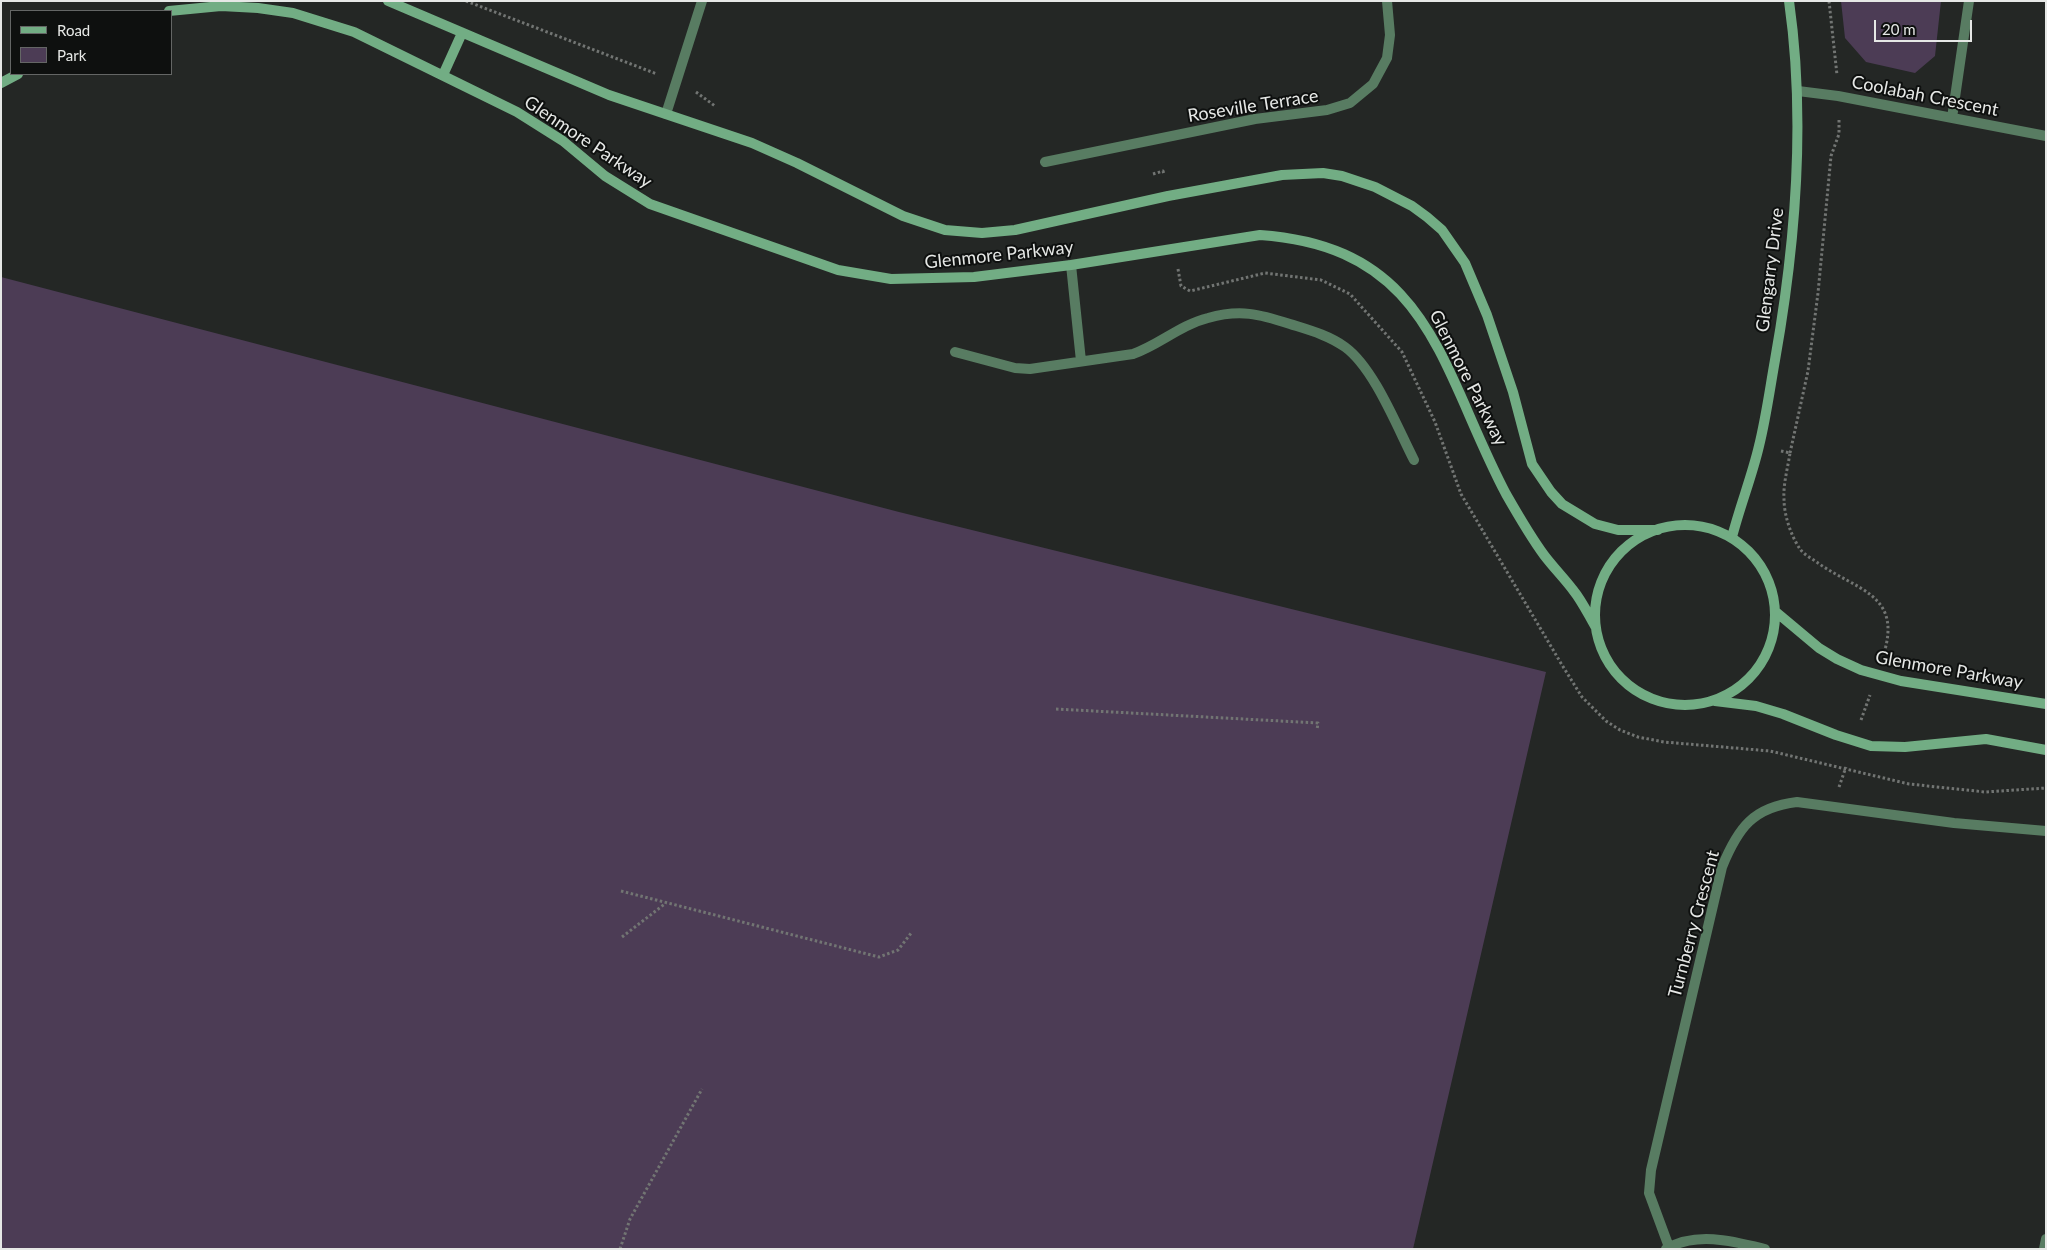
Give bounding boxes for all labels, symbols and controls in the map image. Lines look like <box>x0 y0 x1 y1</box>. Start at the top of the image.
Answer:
legend <box>10 10 172 75</box>
scale bar <box>1877 10 1974 42</box>
text: 20 m <box>1882 20 1916 38</box>
text: Road <box>57 21 90 39</box>
text: Park <box>57 46 86 64</box>
street label: Coolabah Crescent <box>1850 71 2000 121</box>
street label: Roseville Terrace <box>1186 85 1320 127</box>
street label: Glenmore Parkway <box>520 91 656 193</box>
street label: Glengarry Drive <box>1752 207 1788 333</box>
street label: Glenmore Parkway <box>924 236 1074 274</box>
street label: Glenmore Parkway <box>1424 307 1512 449</box>
street label: Glenmore Parkway <box>1874 646 2024 694</box>
street label: Turnberry Crescent <box>1664 848 1724 1000</box>

